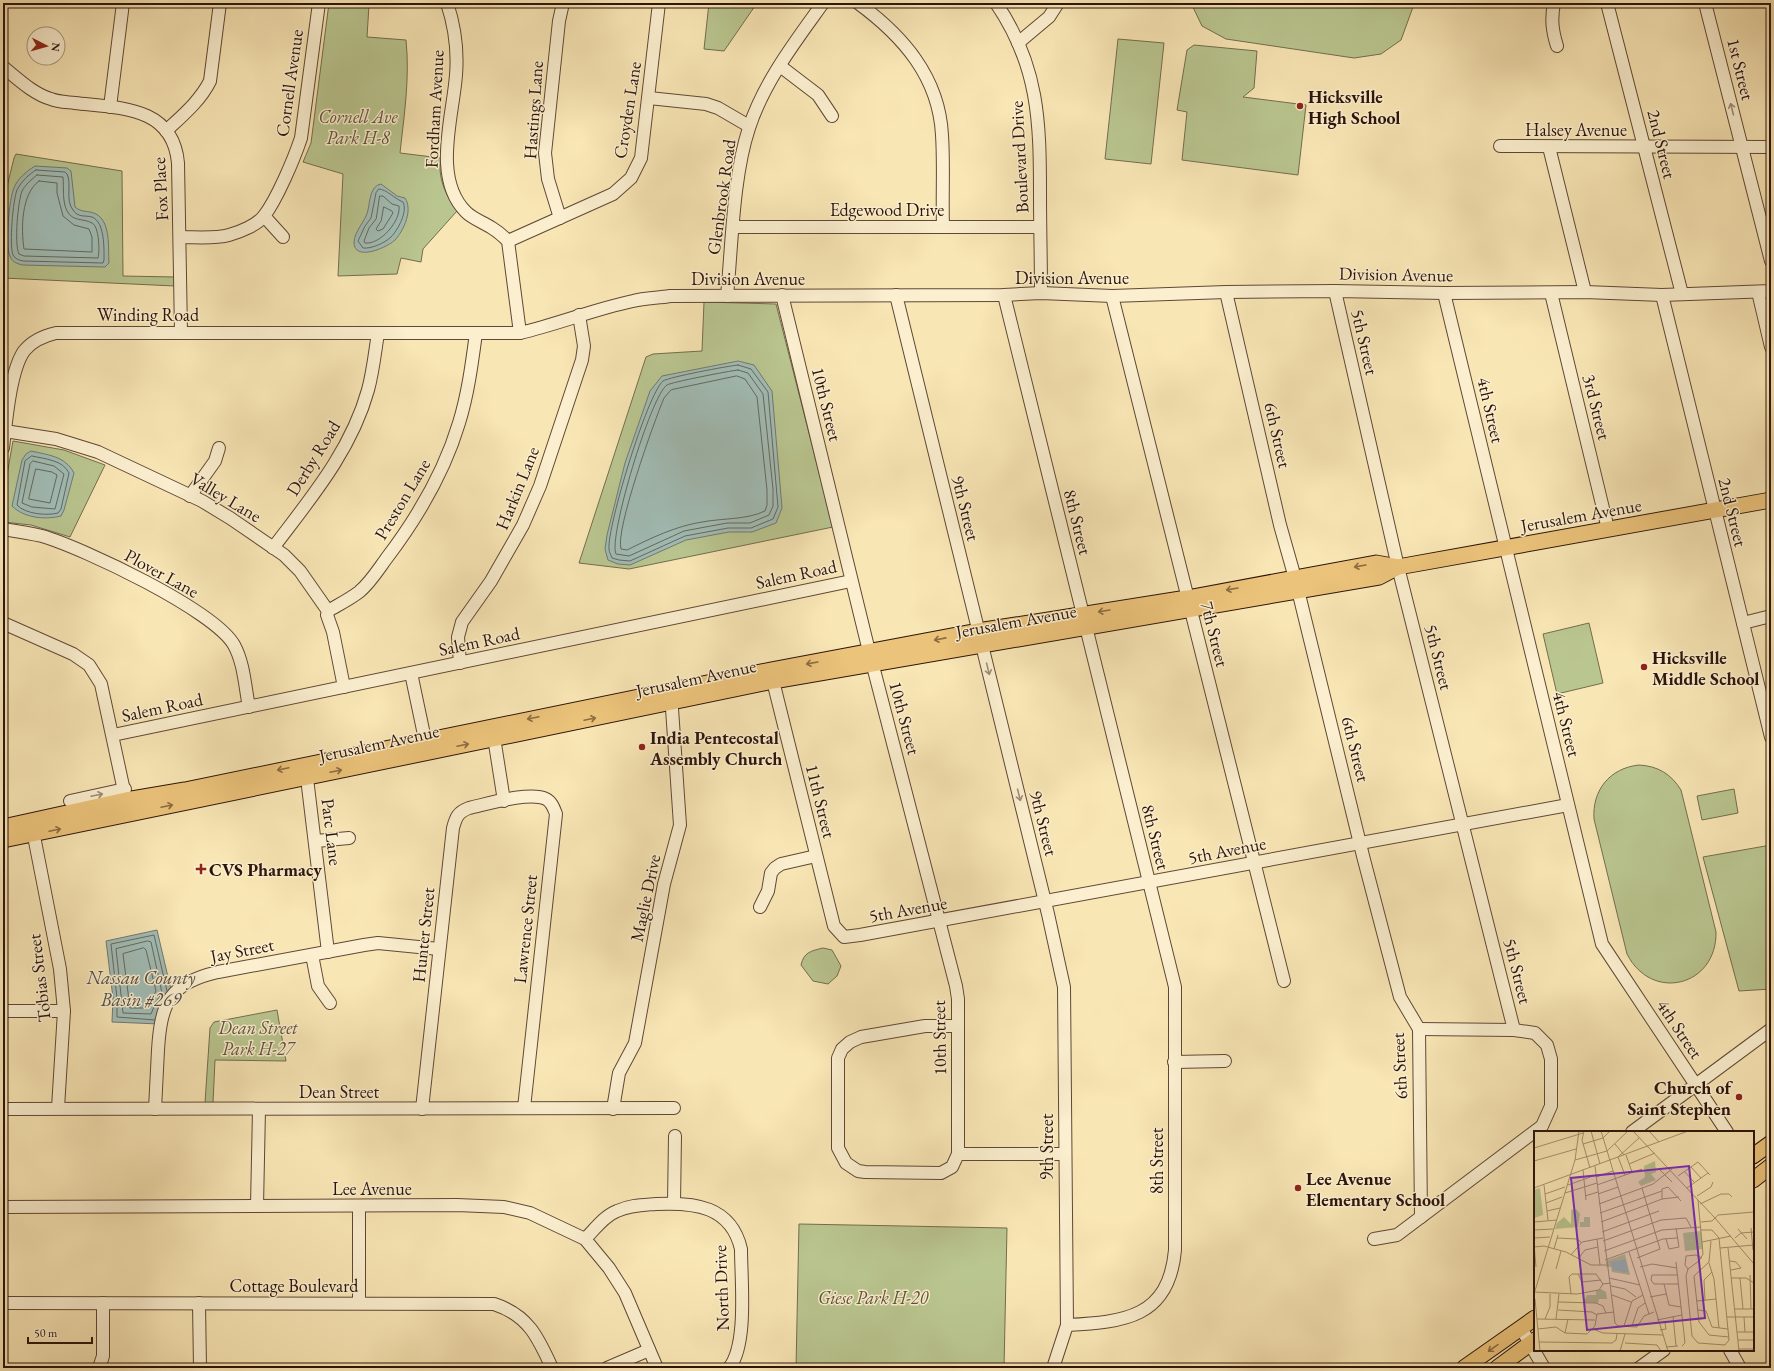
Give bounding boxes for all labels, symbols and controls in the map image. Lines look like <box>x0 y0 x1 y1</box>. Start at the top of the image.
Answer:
north arrow <box>26 26 66 66</box>
street label: Cornell Avenue <box>270 28 308 138</box>
street label: 1st Street <box>1722 36 1760 103</box>
text: N <box>49 42 63 52</box>
street label: Fordham Avenue <box>419 49 449 169</box>
street label: Hastings Lane <box>518 60 548 160</box>
street label: Croyden Lane <box>608 60 646 160</box>
place label: Hicksville High School <box>1308 85 1400 129</box>
street label: Boulevard Drive <box>1005 100 1033 214</box>
marker: Hicksville High School <box>1295 101 1305 111</box>
one-way arrow <box>1728 103 1736 116</box>
park label: Cornell Ave Park H-8 <box>318 105 398 149</box>
street label: 2nd Street <box>1642 107 1682 181</box>
street label: Halsey Avenue <box>1525 118 1627 141</box>
street label: Glenbrook Road <box>702 137 741 256</box>
street label: Fox Place <box>147 157 173 221</box>
street label: Edgewood Drive <box>830 198 944 221</box>
street label: Division Avenue <box>1339 262 1453 286</box>
street label: Division Avenue <box>1015 266 1129 289</box>
street label: Division Avenue <box>691 267 805 290</box>
street label: Winding Road <box>97 303 200 326</box>
street label: 5th Street <box>1346 307 1384 377</box>
street label: 10th Street <box>807 365 847 444</box>
street label: 3rd Street <box>1578 372 1616 443</box>
street label: 4th Street <box>1472 375 1510 445</box>
street label: 6th Street <box>1259 400 1297 470</box>
street label: Derby Road <box>281 415 346 500</box>
street label: Harkin Lane <box>490 443 544 533</box>
street label: Preston Lane <box>369 454 435 544</box>
street label: Valley Lane <box>186 467 266 527</box>
street label: 9th Street <box>947 473 985 543</box>
street label: 2nd Street <box>1713 475 1753 549</box>
street label: 8th Street <box>1059 487 1097 557</box>
street label: Jerusalem Avenue <box>1517 493 1643 537</box>
street label: Plover Lane <box>121 543 203 603</box>
street label: Salem Road <box>753 554 839 594</box>
one-way arrow <box>1354 562 1367 570</box>
one-way arrow <box>1226 586 1239 594</box>
street label: Jerusalem Avenue <box>952 599 1078 643</box>
street label: 7th Street <box>1196 599 1234 669</box>
one-way arrow <box>1098 608 1111 616</box>
street label: Salem Road <box>436 621 522 661</box>
street label: 5th Street <box>1420 622 1458 692</box>
one-way arrow <box>934 635 947 643</box>
place label: Hicksville Middle School <box>1652 646 1759 690</box>
street label: Jerusalem Avenue <box>632 654 758 702</box>
one-way arrow <box>806 659 819 667</box>
one-way arrow <box>984 662 992 675</box>
marker: Hicksville Middle School <box>1639 662 1649 672</box>
street label: 10th Street <box>884 679 926 758</box>
street label: Salem Road <box>119 687 205 727</box>
street label: 4th Street <box>1548 689 1586 759</box>
one-way arrow <box>584 714 597 722</box>
street label: 6th Street <box>1337 714 1375 784</box>
one-way arrow <box>527 715 540 723</box>
street label: Jerusalem Avenue <box>315 719 441 767</box>
place label: India Pentecostal Assembly Church <box>649 726 782 770</box>
one-way arrow <box>456 741 469 749</box>
marker: India Pentecostal Assembly Church <box>637 742 647 752</box>
street label: 11th Street <box>801 762 841 841</box>
one-way arrow <box>276 766 289 774</box>
one-way arrow <box>329 767 342 775</box>
one-way arrow <box>1016 788 1023 801</box>
street label: 9th Street <box>1025 788 1063 858</box>
one-way arrow <box>91 790 104 798</box>
street label: Parc Lane <box>316 797 348 867</box>
one-way arrow <box>160 802 173 810</box>
street label: 8th Street <box>1137 802 1175 872</box>
one-way arrow <box>48 825 61 833</box>
street label: 5th Avenue <box>1186 831 1268 869</box>
street label: Maglie Drive <box>625 852 665 944</box>
place label: CVS Pharmacy <box>209 858 322 881</box>
marker: CVS Pharmacy <box>196 864 206 874</box>
street label: Lawrence Street <box>508 873 542 985</box>
street label: Hunter Street <box>407 886 439 984</box>
street label: 5th Avenue <box>867 891 949 927</box>
street label: Tobias Street <box>22 932 56 1024</box>
street label: Jay Street <box>206 933 276 968</box>
street label: 5th Street <box>1499 936 1537 1006</box>
water label: Nassau County Basin #269 <box>86 965 196 1012</box>
street label: 4th Street <box>1652 995 1708 1063</box>
street label: 10th Street <box>927 1000 951 1076</box>
park label: Dean Street Park H-27 <box>217 1016 298 1060</box>
street label: 6th Street <box>1386 1032 1412 1100</box>
place label: Church of Saint Stephen <box>1627 1076 1734 1120</box>
street label: Dean Street <box>299 1080 380 1103</box>
marker: Church of Saint Stephen <box>1734 1092 1744 1102</box>
street label: 9th Street <box>1035 1113 1058 1180</box>
street label: 8th Street <box>1145 1127 1168 1194</box>
inset map <box>1534 1131 1754 1351</box>
place label: Lee Avenue Elementary School <box>1306 1167 1445 1211</box>
street label: Lee Avenue <box>332 1177 412 1200</box>
marker: Lee Avenue Elementary School <box>1293 1183 1303 1193</box>
street label: North Drive <box>708 1245 734 1331</box>
street label: Cottage Boulevard <box>230 1274 359 1297</box>
park label: Giese Park H-20 <box>818 1286 929 1309</box>
scale bar <box>28 1319 92 1345</box>
text: 50 m <box>34 1325 58 1341</box>
one-way arrow <box>1487 1344 1498 1352</box>

